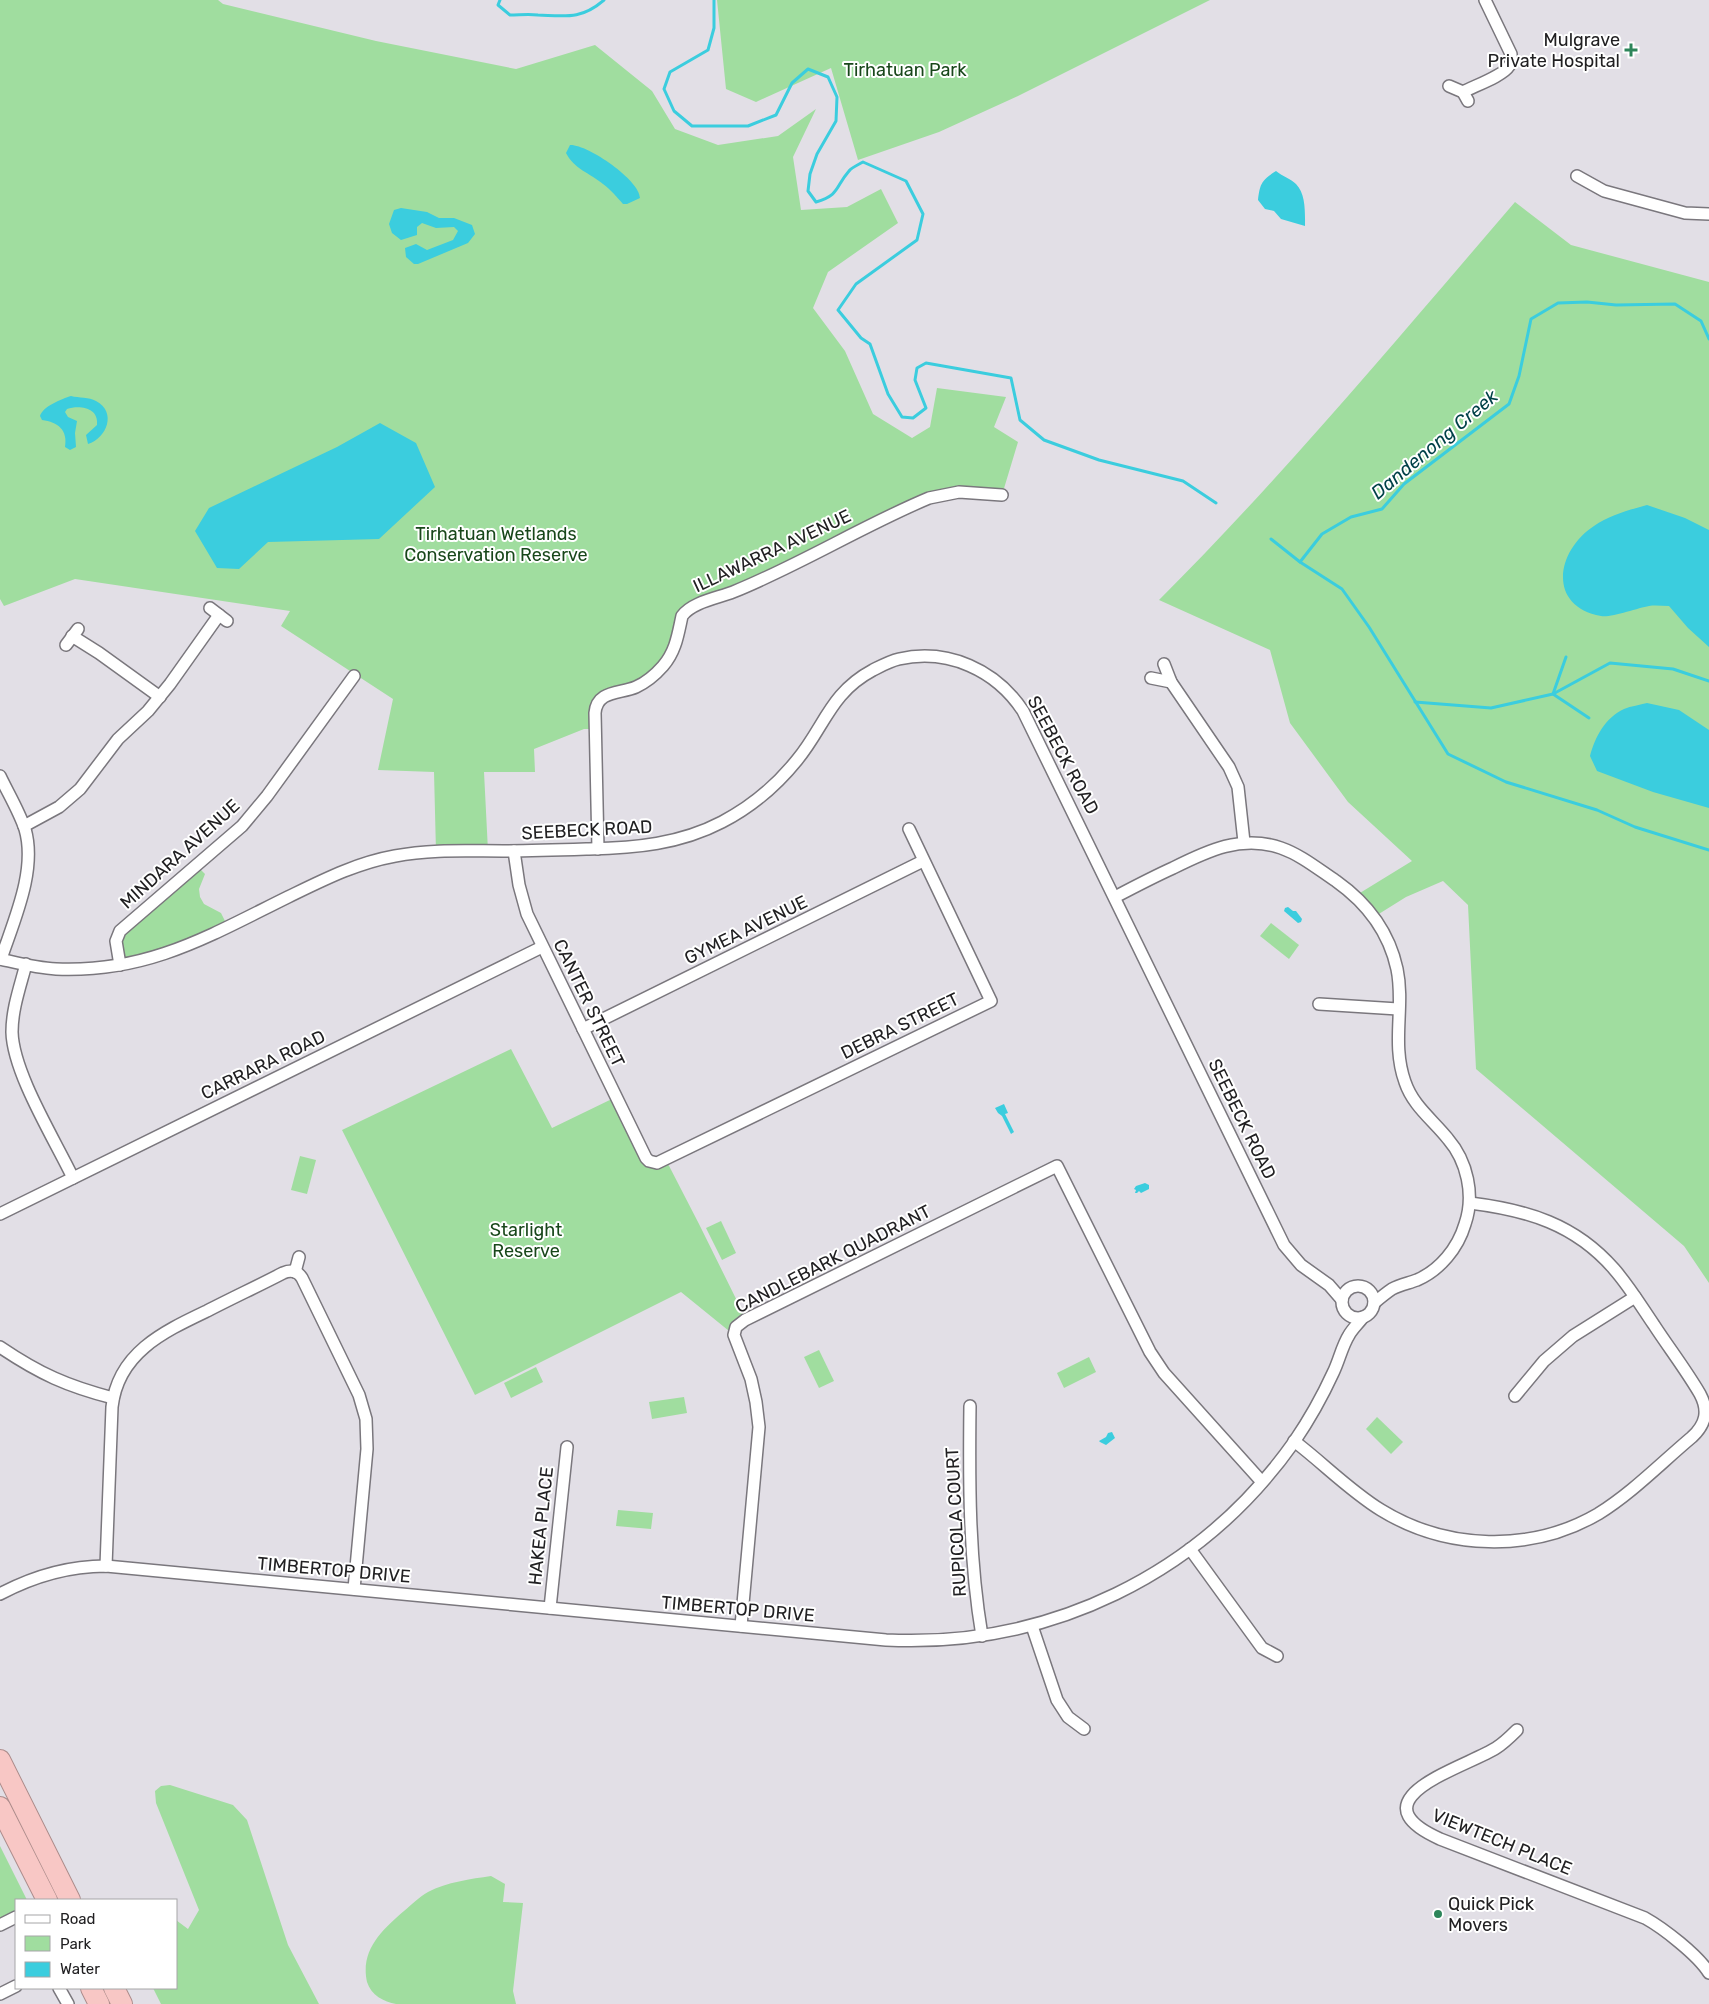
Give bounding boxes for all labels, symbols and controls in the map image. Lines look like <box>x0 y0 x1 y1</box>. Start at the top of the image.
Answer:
place label: Mulgrave Private Hospital <box>1487 29 1620 72</box>
marker: Mulgrave Private Hospital <box>1624 43 1638 57</box>
park label: Tirhatuan Park <box>844 59 967 81</box>
water label: Dandenong Creek <box>1366 385 1503 504</box>
street label: ILLAWARRA AVENUE <box>690 505 854 597</box>
park label: Tirhatuan Wetlands Conservation Reserve <box>404 523 588 566</box>
street label: SEEBECK ROAD <box>1023 692 1103 818</box>
street label: MINDARA AVENUE <box>116 795 244 913</box>
street label: SEEBECK ROAD <box>521 816 653 844</box>
street label: GYMEA AVENUE <box>681 891 811 969</box>
street label: CANTER STREET <box>549 936 629 1070</box>
street label: DEBRA STREET <box>837 988 963 1064</box>
street label: CARRARA ROAD <box>197 1025 329 1105</box>
street label: SEEBECK ROAD <box>1203 1055 1281 1183</box>
street label: CANDLEBARK QUADRANT <box>732 1200 934 1318</box>
park label: Starlight Reserve <box>490 1219 562 1262</box>
street label: RUPICOLA COURT <box>941 1447 971 1597</box>
street label: HAKEA PLACE <box>524 1466 558 1586</box>
street label: TIMBERTOP DRIVE <box>256 1552 412 1588</box>
street label: TIMBERTOP DRIVE <box>660 1591 816 1627</box>
street label: VIEWTECH PLACE <box>1429 1804 1575 1880</box>
place label: Quick Pick Movers <box>1448 1893 1535 1936</box>
legend <box>15 1899 178 1989</box>
marker: Quick Pick Movers <box>1432 1908 1444 1920</box>
text: Road <box>60 1910 96 1928</box>
text: Park <box>60 1935 91 1953</box>
text: Water <box>60 1960 100 1978</box>

